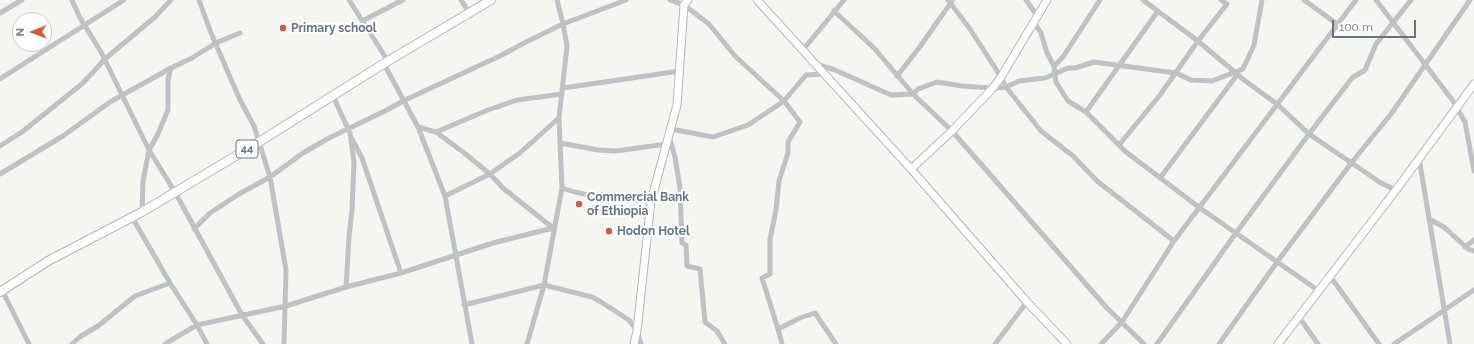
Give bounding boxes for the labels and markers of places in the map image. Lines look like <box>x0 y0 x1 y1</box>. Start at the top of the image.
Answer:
place label: Primary school <box>291 21 377 35</box>
marker: Primary school <box>278 23 288 33</box>
place label: Commercial Bank of Ethiopia <box>587 190 689 218</box>
marker: Commercial Bank of Ethiopia <box>574 199 584 209</box>
place label: Hodon Hotel <box>617 224 690 238</box>
marker: Hodon Hotel <box>604 226 614 236</box>

